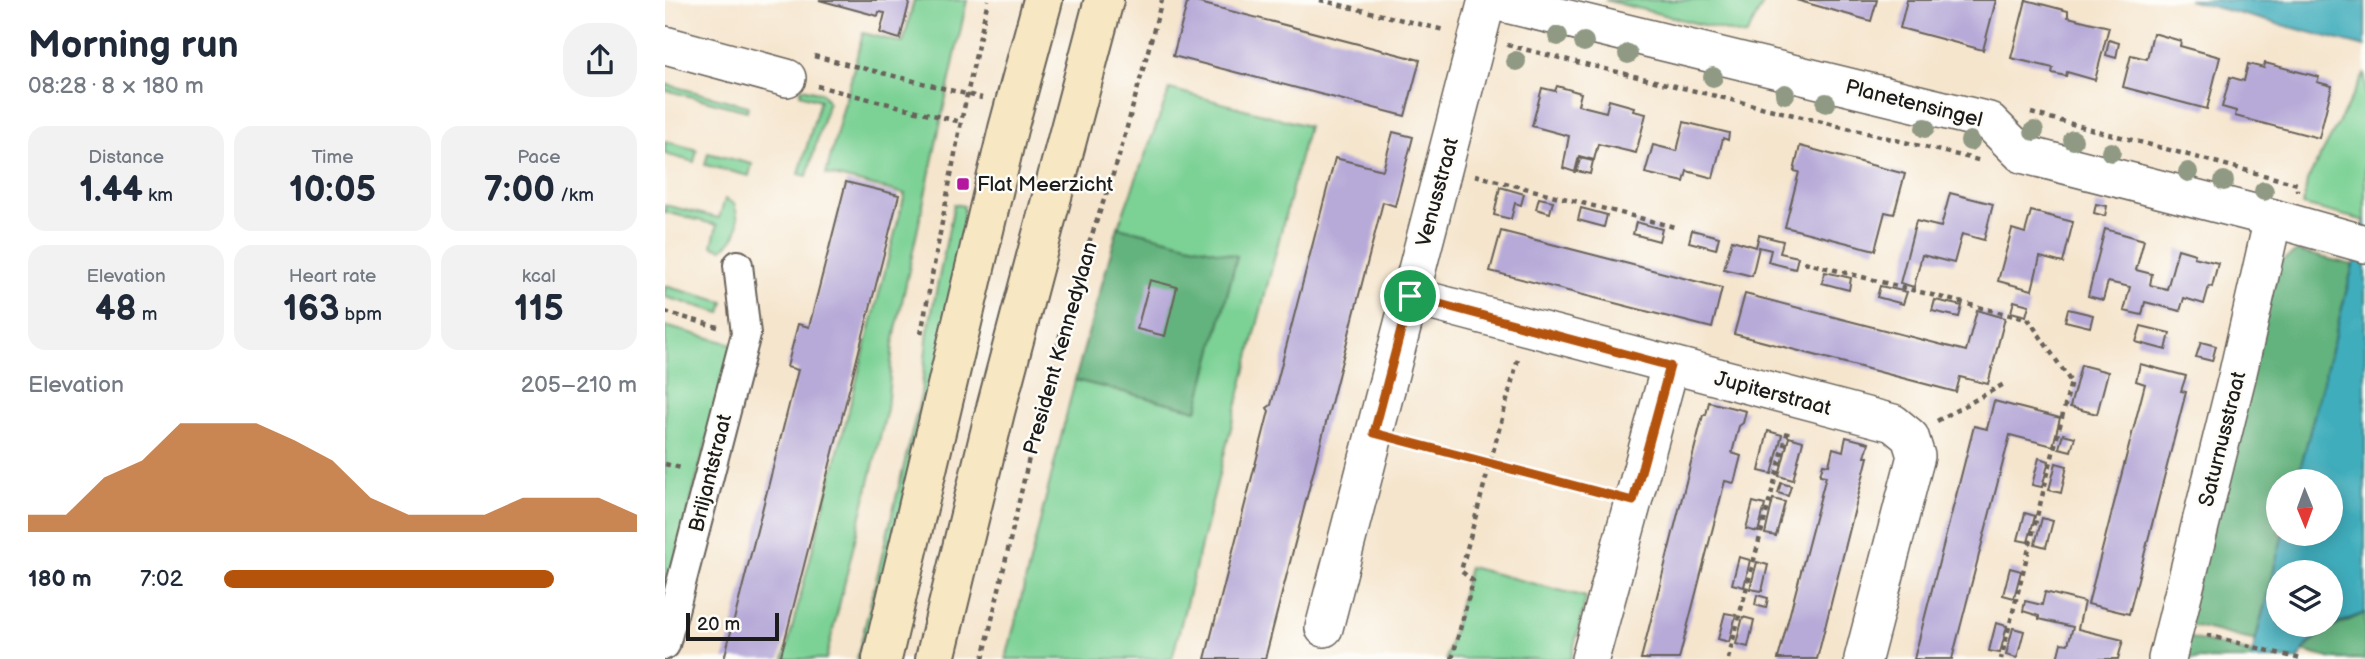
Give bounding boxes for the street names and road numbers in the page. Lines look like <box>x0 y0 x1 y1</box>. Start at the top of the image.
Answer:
street label: Planetensingel <box>1843 74 1985 133</box>
street label: Venusstraat <box>1411 134 1464 249</box>
street label: President Kennedylaan <box>1018 239 1103 457</box>
street label: Jupiterstraat <box>1712 366 1834 421</box>
street label: Saturnusstraat <box>2194 368 2251 509</box>
street label: Briljantstraat <box>684 411 737 535</box>

